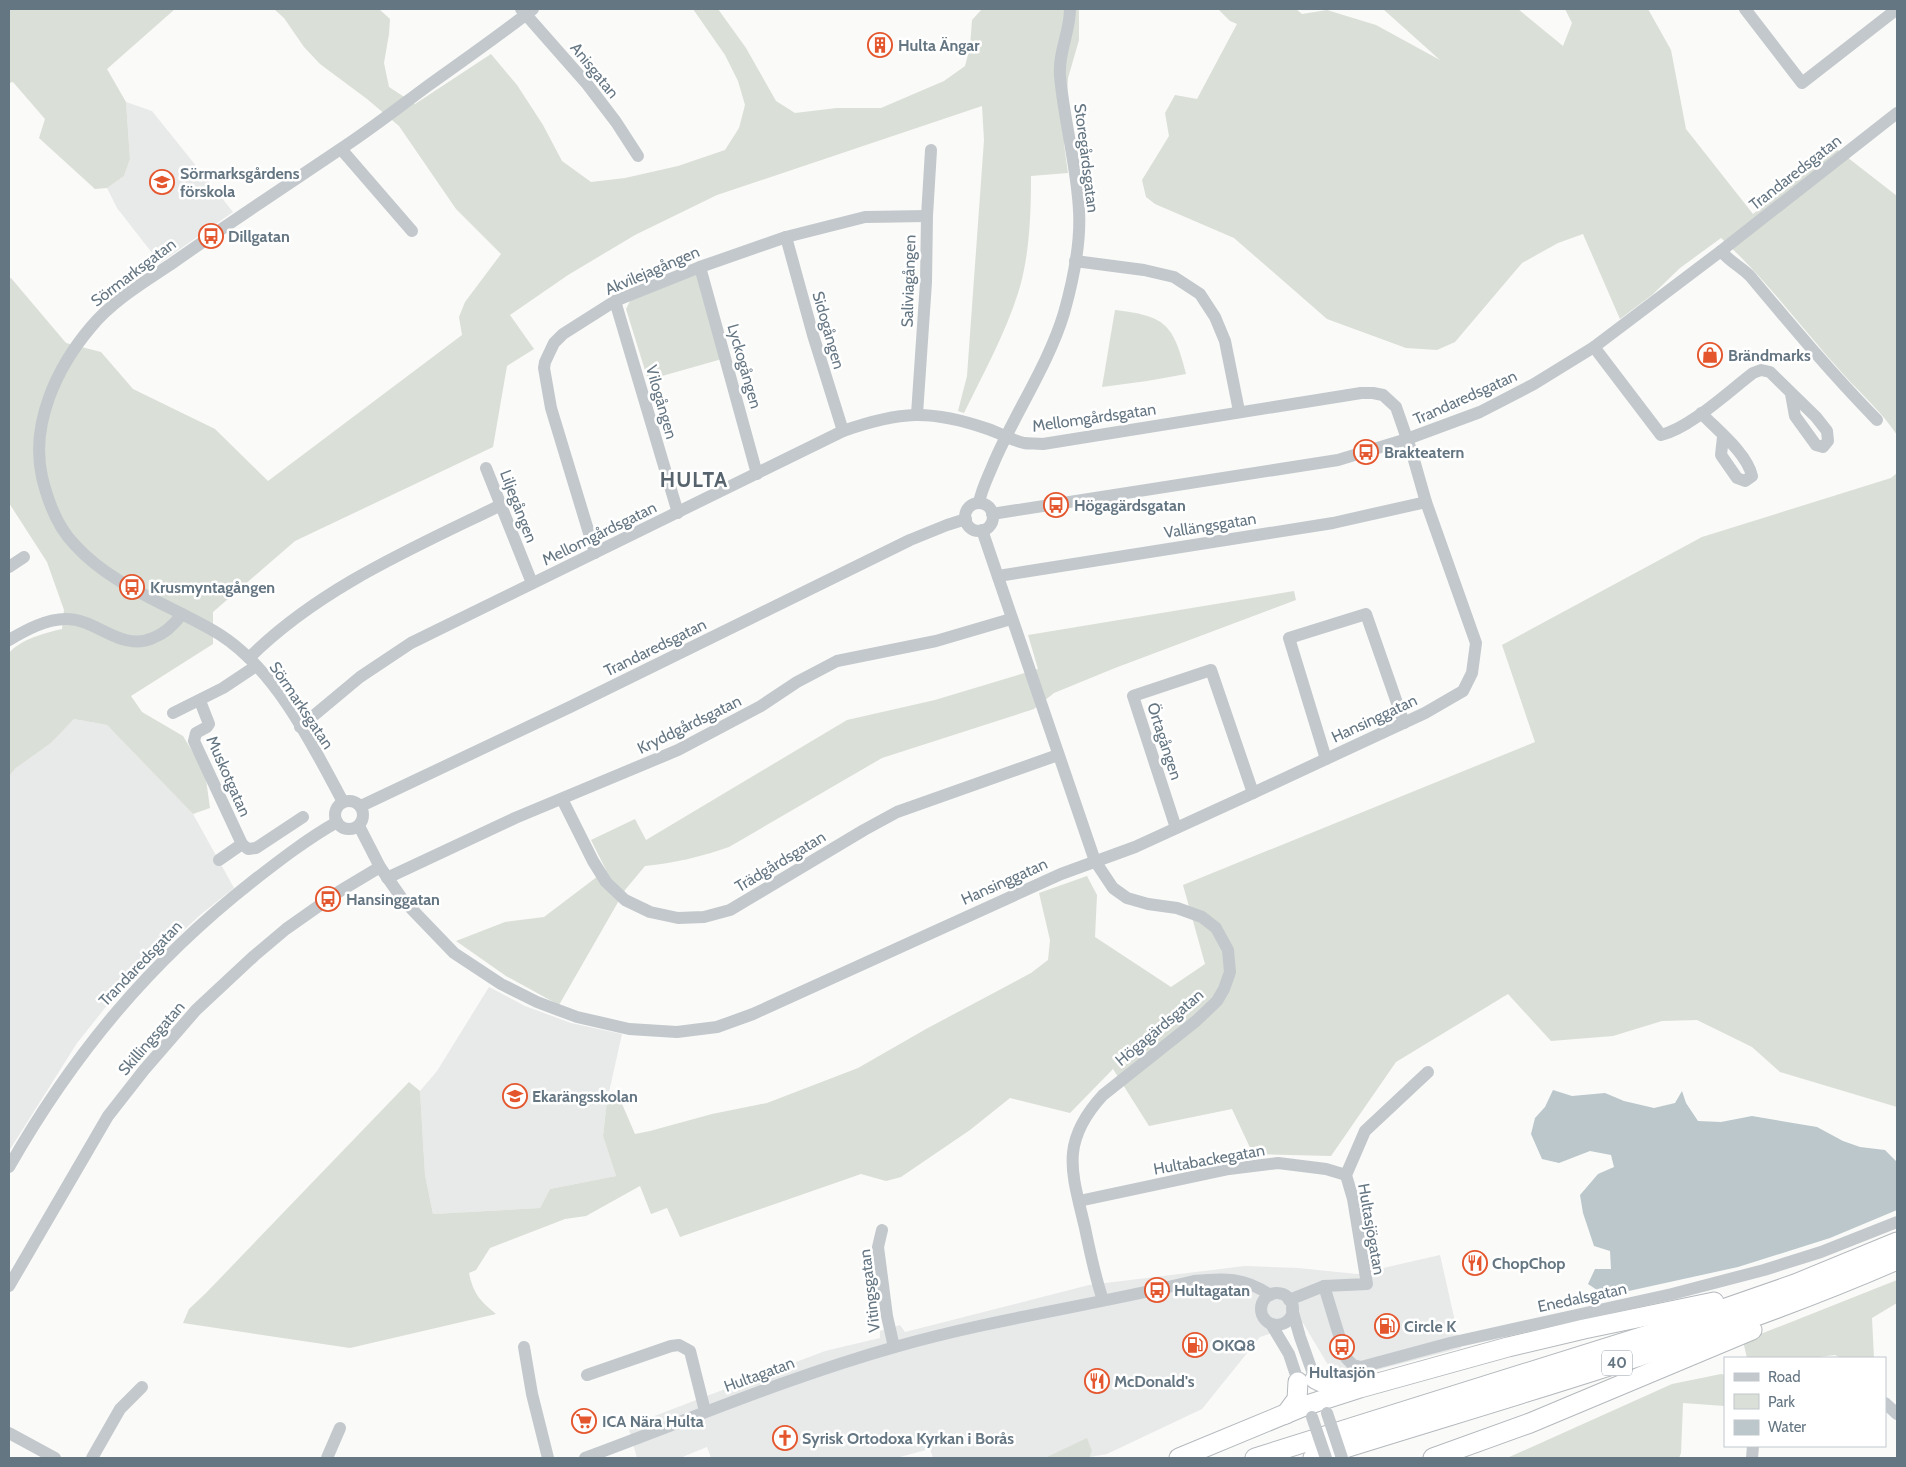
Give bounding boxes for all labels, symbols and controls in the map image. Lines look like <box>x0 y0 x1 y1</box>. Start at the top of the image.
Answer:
building icon: Hulta Ängar <box>867 32 893 58</box>
place label: Hulta Ängar <box>898 36 980 55</box>
street label: Anisgatan <box>566 39 623 102</box>
street label: Storegårdsgatan <box>1070 102 1103 214</box>
street label: Trandaredsgatan <box>1746 131 1845 214</box>
place label: Sörmarksgårdens förskola <box>180 164 300 201</box>
school or university icon: Sörmarksgårdens förskola <box>149 169 175 195</box>
bus stop icon: Dillgatan <box>198 223 224 249</box>
place label: Dillgatan <box>228 227 290 246</box>
street label: Sörmarksgatan <box>87 234 179 310</box>
street label: Saliviagången <box>897 234 920 328</box>
street label: Akvilejagången <box>602 242 702 299</box>
street label: Sidogången <box>808 289 849 371</box>
street label: Lyckogången <box>723 322 766 411</box>
shop icon: Brändmarks <box>1697 342 1723 368</box>
place label: Brändmarks <box>1728 346 1811 365</box>
street label: Vilogången <box>642 363 681 441</box>
street label: Trandaredsgatan <box>1411 366 1520 429</box>
street label: Mellomgårdsgatan <box>1031 399 1157 436</box>
bus stop icon: Brakteatern <box>1353 439 1379 465</box>
place label: Brakteatern <box>1384 443 1464 462</box>
street label: Liljegången <box>496 467 541 545</box>
district label: HULTA <box>660 467 728 492</box>
bus stop icon: Högagärdsgatan <box>1043 492 1069 518</box>
place label: Högagärdsgatan <box>1074 496 1186 515</box>
street label: Mellomgårdsgatan <box>539 498 660 569</box>
street label: Vallängsgatan <box>1163 509 1258 542</box>
bus stop icon: Krusmyntagången <box>119 574 145 600</box>
place label: Krusmyntagången <box>150 578 275 597</box>
street label: Trandaredsgatan <box>601 614 709 680</box>
street label: Sörmarksgatan <box>265 658 338 753</box>
street label: Hansinggatan <box>1328 690 1420 747</box>
street label: Kryddgårdsgatan <box>634 691 744 758</box>
street label: Örtagången <box>1143 700 1186 782</box>
street label: Muskotgatan <box>202 733 255 819</box>
street label: Trädgårdsgatan <box>732 827 829 896</box>
street label: Hansinggatan <box>958 854 1050 909</box>
bus stop icon: Hansinggatan <box>315 886 341 912</box>
place label: Hansinggatan <box>346 890 440 909</box>
street label: Trandaredsgatan <box>95 917 186 1010</box>
street label: Högagärdsgatan <box>1111 985 1207 1070</box>
street label: Skillingsgatan <box>114 997 189 1079</box>
school or university icon: Ekarängsskolan <box>502 1083 528 1109</box>
place label: Ekarängsskolan <box>532 1087 638 1106</box>
street label: Hultabackegatan <box>1152 1140 1266 1179</box>
street label: Hultasjögatan <box>1354 1182 1389 1276</box>
street label: Vitingsgatan <box>855 1248 884 1334</box>
restaurant icon: ChopChop <box>1462 1250 1488 1276</box>
place label: ChopChop <box>1492 1254 1566 1273</box>
bus stop icon: Hultagatan <box>1144 1277 1170 1303</box>
street label: Enedalsgatan <box>1536 1279 1628 1316</box>
place label: Hultagatan <box>1174 1281 1250 1300</box>
fuel station icon: Circle K <box>1374 1313 1400 1339</box>
place label: Circle K <box>1404 1317 1456 1336</box>
fuel station icon: OKQ8 <box>1182 1332 1208 1358</box>
bus stop icon: Hultasjön <box>1329 1334 1355 1360</box>
place label: OKQ8 <box>1212 1336 1256 1355</box>
road number: 40 <box>1602 1350 1632 1376</box>
street label: Hultagatan <box>721 1353 797 1396</box>
legend <box>1724 1357 1886 1447</box>
place label: Hultasjön <box>1309 1363 1375 1382</box>
restaurant icon: McDonald's <box>1084 1368 1110 1394</box>
text: Road <box>1768 1368 1801 1386</box>
place label: McDonald's <box>1114 1372 1195 1391</box>
text: Park <box>1768 1393 1795 1411</box>
supermarket icon: ICA Nära Hulta <box>571 1408 597 1434</box>
place label: ICA Nära Hulta <box>602 1412 704 1431</box>
text: Water <box>1768 1418 1806 1436</box>
church icon: Syrisk Ortodoxa Kyrkan i Borås <box>772 1425 798 1451</box>
place label: Syrisk Ortodoxa Kyrkan i Borås <box>802 1429 1014 1448</box>

